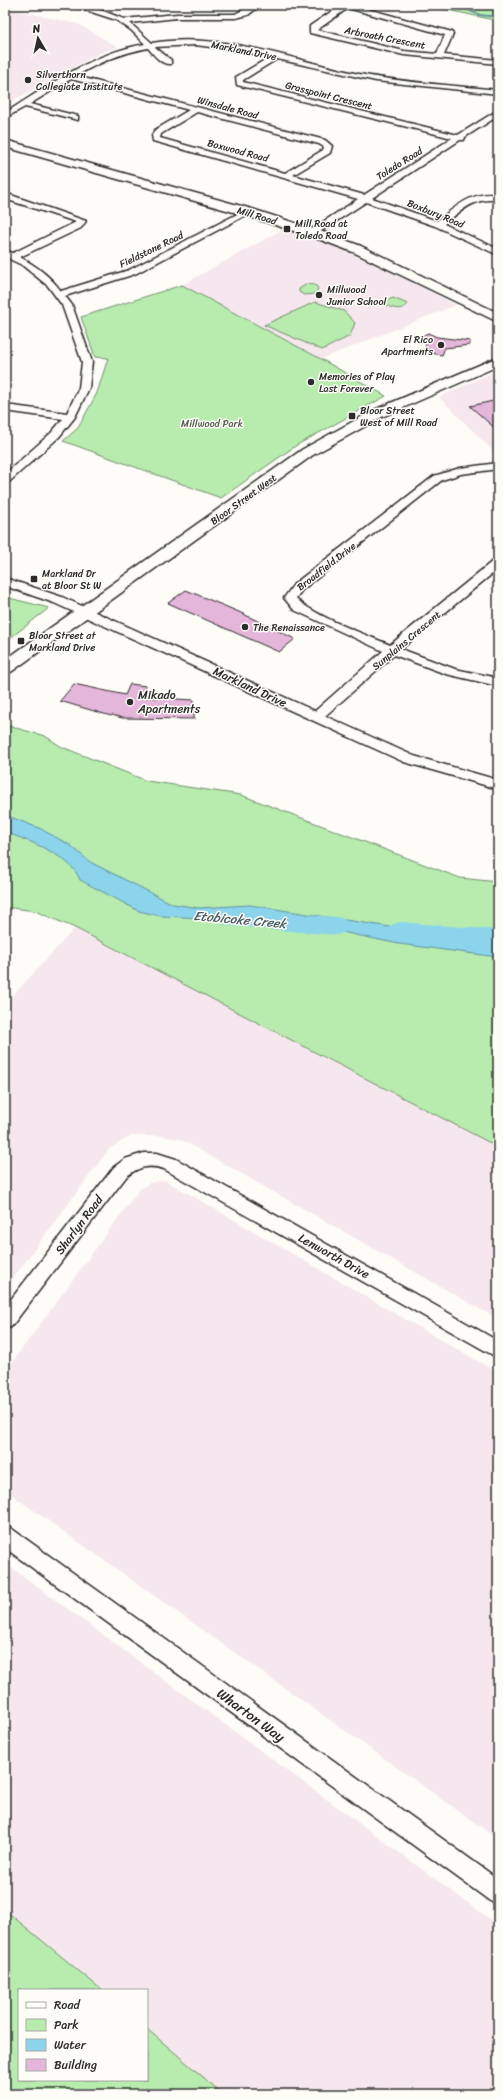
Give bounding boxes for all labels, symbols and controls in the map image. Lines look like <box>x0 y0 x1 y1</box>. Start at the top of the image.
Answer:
north arrow <box>18 18 58 58</box>
text: N <box>30 19 42 39</box>
street label: Arbroath Crescent <box>342 21 427 55</box>
street label: Markland Drive <box>210 36 278 66</box>
place label: Silverthorn Collegiate Institute <box>36 66 123 96</box>
marker: Silverthorn Collegiate Institute <box>23 75 33 85</box>
street label: Grasspoint Crescent <box>283 76 375 116</box>
street label: Winsdale Road <box>195 91 261 125</box>
street label: Boxwood Road <box>205 134 271 168</box>
street label: Toledo Road <box>373 142 427 185</box>
street label: Boxbury Road <box>404 194 468 234</box>
street label: Mill Road <box>235 201 279 231</box>
place label: Mill Road at Toledo Road <box>295 215 348 245</box>
marker: Mill Road at Toledo Road <box>282 224 292 234</box>
street label: Fieldstone Road <box>116 226 187 273</box>
place label: Millwood Junior School <box>326 281 388 311</box>
marker: Millwood Junior School <box>314 290 324 300</box>
place label: El Rico Apartments <box>380 331 433 361</box>
marker: El Rico Apartments <box>436 340 446 350</box>
place label: Memories of Play Last Forever <box>319 368 396 398</box>
marker: Memories of Play Last Forever <box>306 377 316 387</box>
place label: Bloor Street West of Mill Road <box>360 402 438 432</box>
marker: Bloor Street West of Mill Road <box>347 411 357 421</box>
park label: Millwood Park <box>181 415 243 433</box>
street label: Bloor Street West <box>206 469 281 530</box>
street label: Broadfield Drive <box>293 538 360 596</box>
place label: Markland Dr at Bloor St W <box>42 565 101 595</box>
marker: Markland Dr at Bloor St W <box>29 574 39 584</box>
street label: Sunplains Crescent <box>368 606 446 675</box>
place label: The Renaissance <box>253 619 325 637</box>
marker: The Renaissance <box>240 622 250 632</box>
place label: Bloor Street at Markland Drive <box>29 627 96 657</box>
marker: Bloor Street at Markland Drive <box>16 636 26 646</box>
street label: Markland Drive <box>209 660 291 714</box>
place label: Mikado Apartments <box>137 684 201 720</box>
marker: Mikado Apartments <box>125 697 135 707</box>
water label: Etobicoke Creek <box>193 904 288 935</box>
street label: Sharlyn Road <box>49 1190 109 1259</box>
street label: Lenworth Drive <box>294 1227 374 1285</box>
street label: Wharton Way <box>211 1682 291 1749</box>
legend <box>18 1989 148 2081</box>
text: Road <box>54 1994 81 2016</box>
text: Park <box>54 2014 79 2036</box>
text: Water <box>54 2034 87 2056</box>
text: Building <box>54 2054 97 2076</box>

